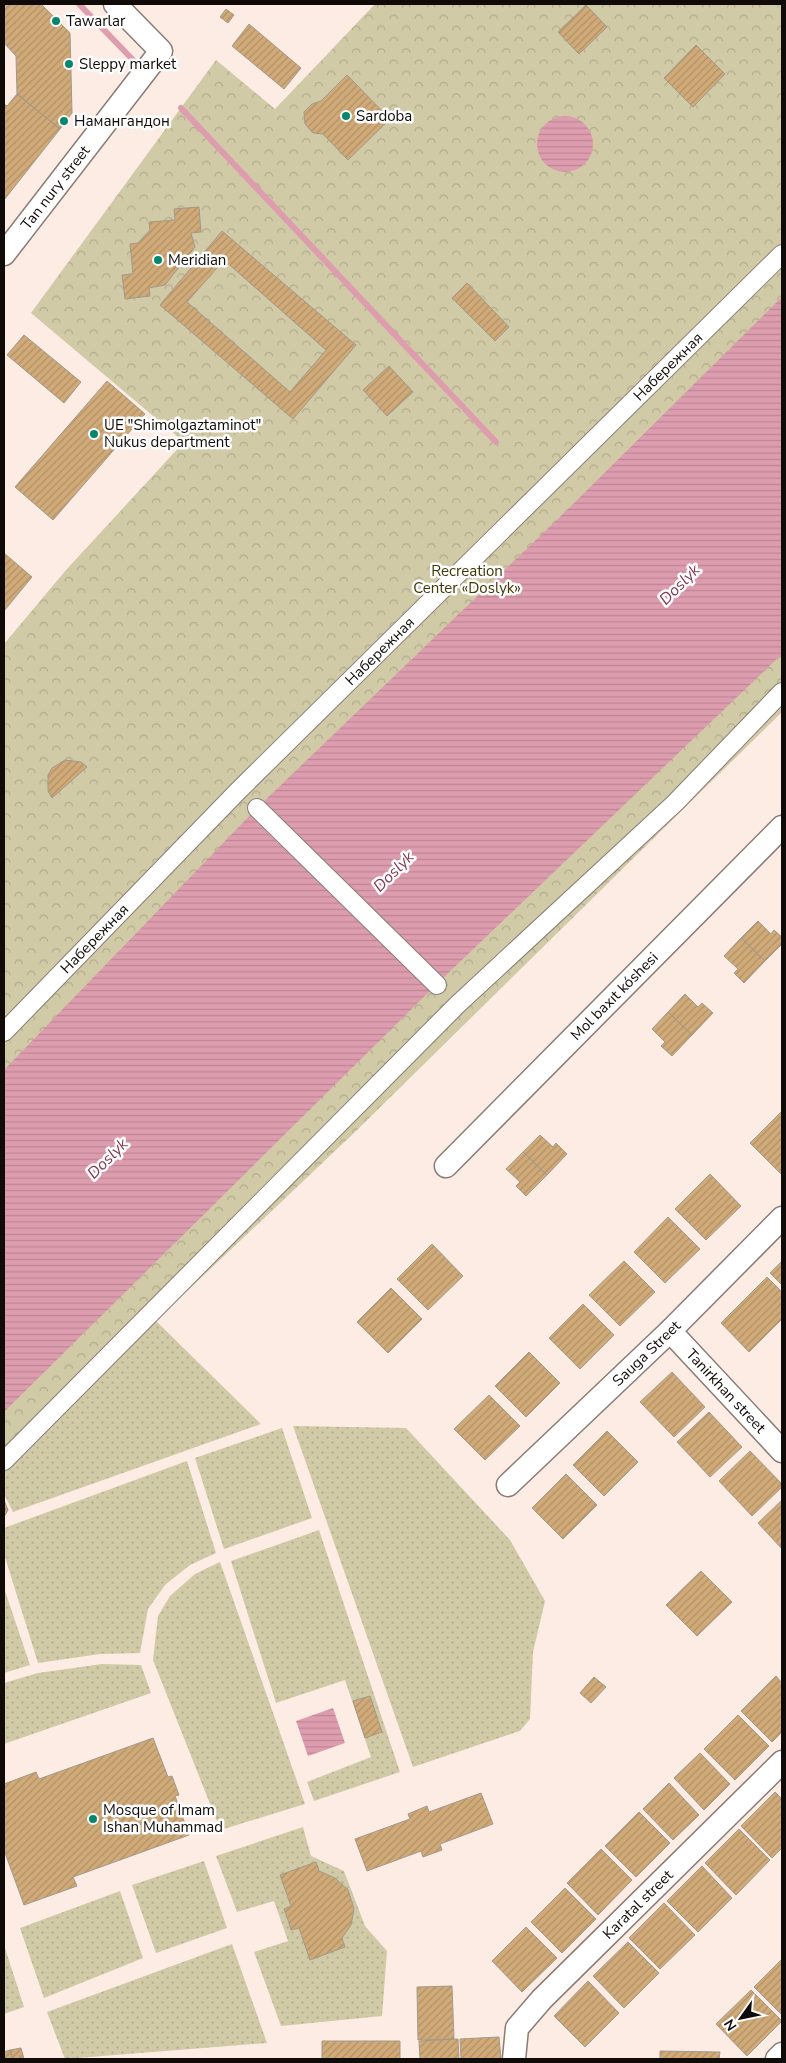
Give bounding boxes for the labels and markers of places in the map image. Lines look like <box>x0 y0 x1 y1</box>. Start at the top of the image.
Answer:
place label: Tawarlar <box>66 11 126 31</box>
marker: Tawarlar <box>50 15 62 27</box>
place label: Sleppy market <box>79 54 177 74</box>
marker: Sleppy market <box>63 58 75 70</box>
place label: Sardoba <box>356 106 412 126</box>
marker: Sardoba <box>340 110 352 122</box>
place label: Намангандон <box>74 111 170 131</box>
marker: Намангандон <box>58 115 70 127</box>
place label: Meridian <box>168 250 226 270</box>
marker: Meridian <box>152 254 164 266</box>
place label: UE "Shimolgaztaminot" Nukus department <box>104 415 261 452</box>
marker: UE "Shimolgaztaminot" Nukus department <box>88 428 100 440</box>
place label: Mosque of Imam Ishan Muhammad <box>103 1800 223 1837</box>
marker: Mosque of Imam Ishan Muhammad <box>87 1813 99 1825</box>

